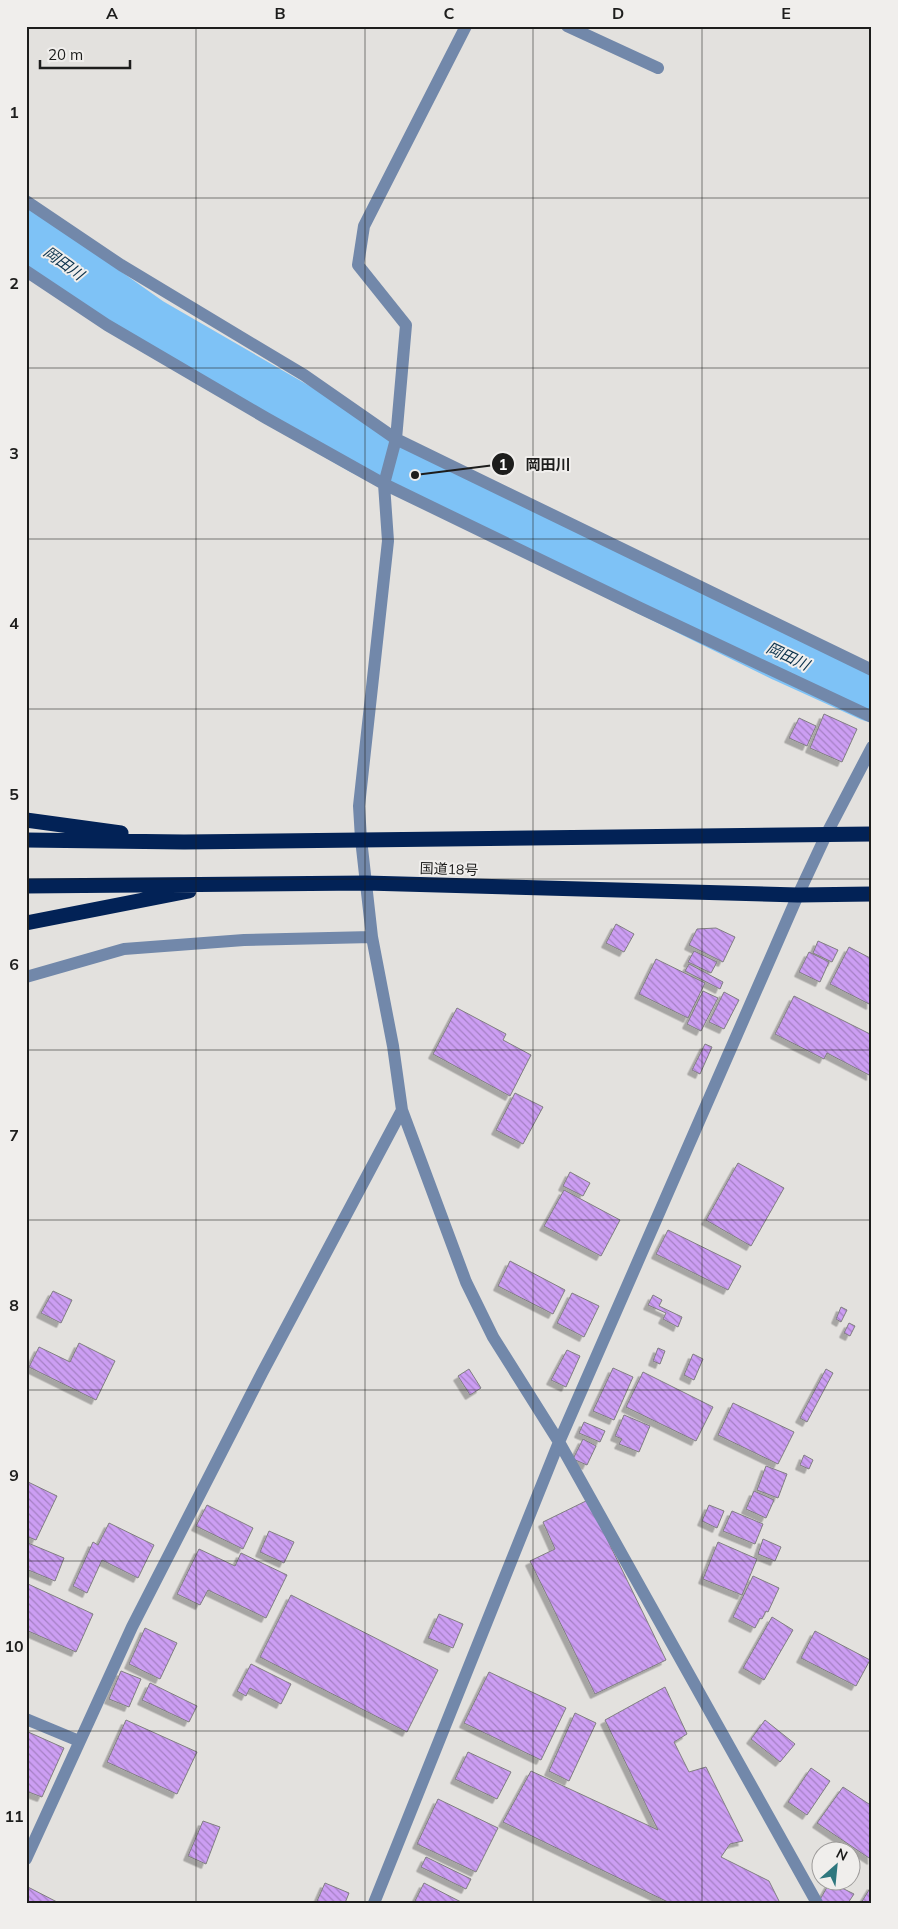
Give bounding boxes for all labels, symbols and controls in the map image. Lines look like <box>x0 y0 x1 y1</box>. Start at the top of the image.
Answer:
text: A <box>106 3 118 23</box>
text: B <box>274 3 286 23</box>
text: C <box>444 3 455 23</box>
text: D <box>612 3 624 23</box>
text: E <box>781 3 791 23</box>
scale bar <box>40 38 130 70</box>
text: 20 m <box>48 45 83 64</box>
text: 1 <box>9 102 19 122</box>
water label: 岡田川 <box>40 242 89 285</box>
text: 2 <box>9 273 19 293</box>
text: 3 <box>9 443 19 463</box>
callout: 岡田川 <box>491 449 581 479</box>
text: 1 <box>498 455 508 474</box>
text: 岡田川 <box>525 455 571 474</box>
text: 4 <box>9 613 19 633</box>
water label: 岡田川 <box>764 638 814 675</box>
text: 5 <box>9 784 19 804</box>
street label: 国道18号 <box>419 859 479 879</box>
text: 6 <box>9 954 19 974</box>
text: 7 <box>9 1125 19 1145</box>
text: 8 <box>9 1295 19 1315</box>
text: 9 <box>9 1465 19 1485</box>
text: 10 <box>4 1636 24 1656</box>
text: 11 <box>4 1806 24 1826</box>
north arrow <box>810 1842 860 1892</box>
text: N <box>833 1844 851 1865</box>

